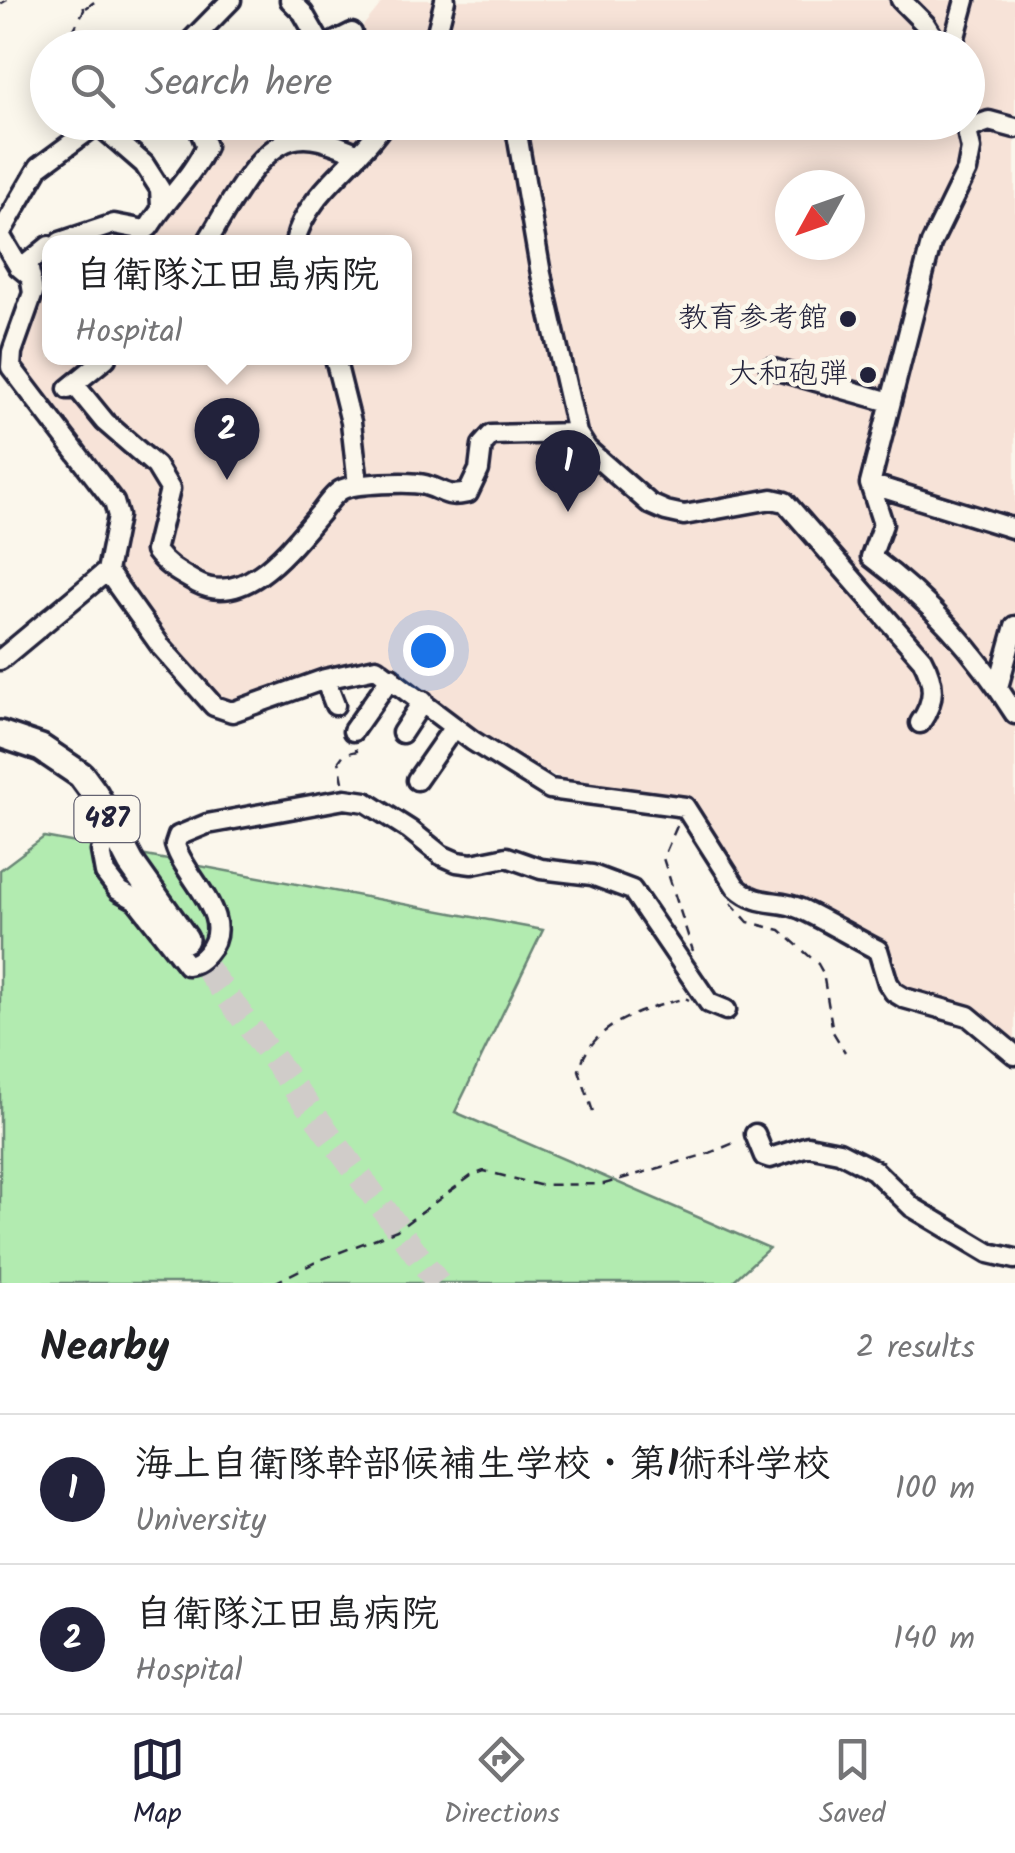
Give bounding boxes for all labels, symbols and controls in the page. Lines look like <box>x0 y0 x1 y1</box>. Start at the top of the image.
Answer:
search box <box>30 30 985 140</box>
text: Search here <box>145 55 332 115</box>
icon: search <box>65 58 120 113</box>
north arrow <box>775 170 865 260</box>
popup <box>42 235 412 365</box>
text: 自衛隊江田島病院 <box>75 247 379 307</box>
place label: 教育参考館 <box>678 295 828 343</box>
text: Hospital <box>75 307 183 358</box>
marker: 教育参考館 <box>837 308 859 330</box>
place label: 大和砲弾 <box>728 351 848 399</box>
marker: 大和砲弾 <box>857 364 879 386</box>
pin: 2 <box>194 398 260 480</box>
pin: 1 <box>536 430 600 512</box>
your location <box>403 625 454 676</box>
road number: 487 <box>74 796 140 842</box>
text: Nearby <box>40 1315 169 1382</box>
text: 2 results <box>856 1323 975 1374</box>
text: 海上自衛隊幹部候補生学校・第1術科学校 <box>135 1436 830 1496</box>
text: 1 <box>68 1464 77 1515</box>
text: 100 m <box>895 1464 975 1515</box>
text: University <box>135 1496 266 1547</box>
text: 自衛隊江田島病院 <box>135 1586 439 1646</box>
text: 2 <box>63 1614 82 1665</box>
text: 140 m <box>893 1614 975 1665</box>
text: Hospital <box>135 1646 243 1697</box>
tab: Map <box>130 1732 185 1837</box>
tab: Directions <box>444 1732 560 1837</box>
tab: Saved <box>819 1732 885 1837</box>

